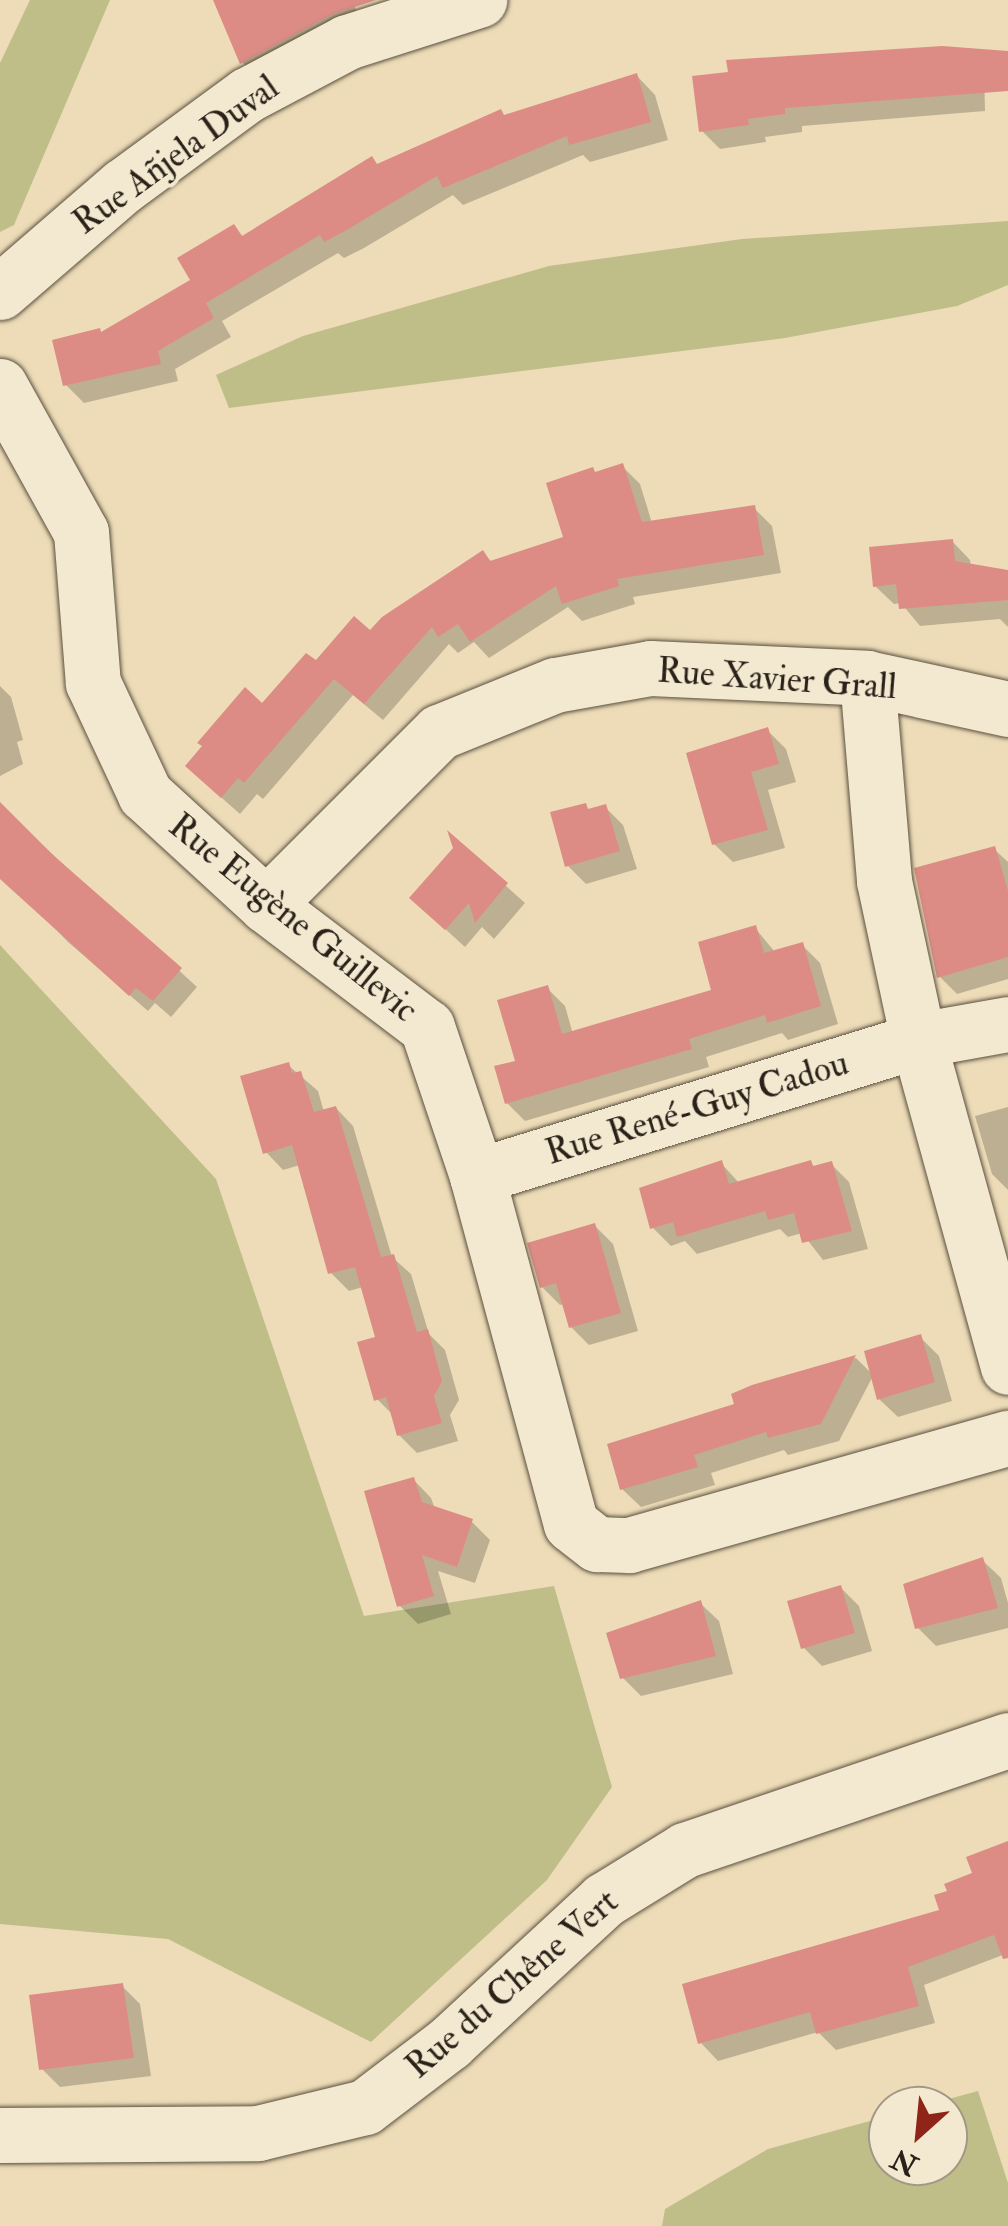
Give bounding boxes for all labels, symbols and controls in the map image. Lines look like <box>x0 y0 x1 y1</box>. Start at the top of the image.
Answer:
street label: Rue Añjela Duval <box>65 66 287 244</box>
street label: Rue Xavier Grall <box>656 650 898 708</box>
street label: Rue Eugène Guillevic <box>160 805 426 1031</box>
street label: Rue René-Guy Cadou <box>541 1042 853 1174</box>
street label: Rue du Chêne Vert <box>397 1881 627 2087</box>
north arrow <box>868 2086 968 2186</box>
text: N <box>886 2140 924 2183</box>

